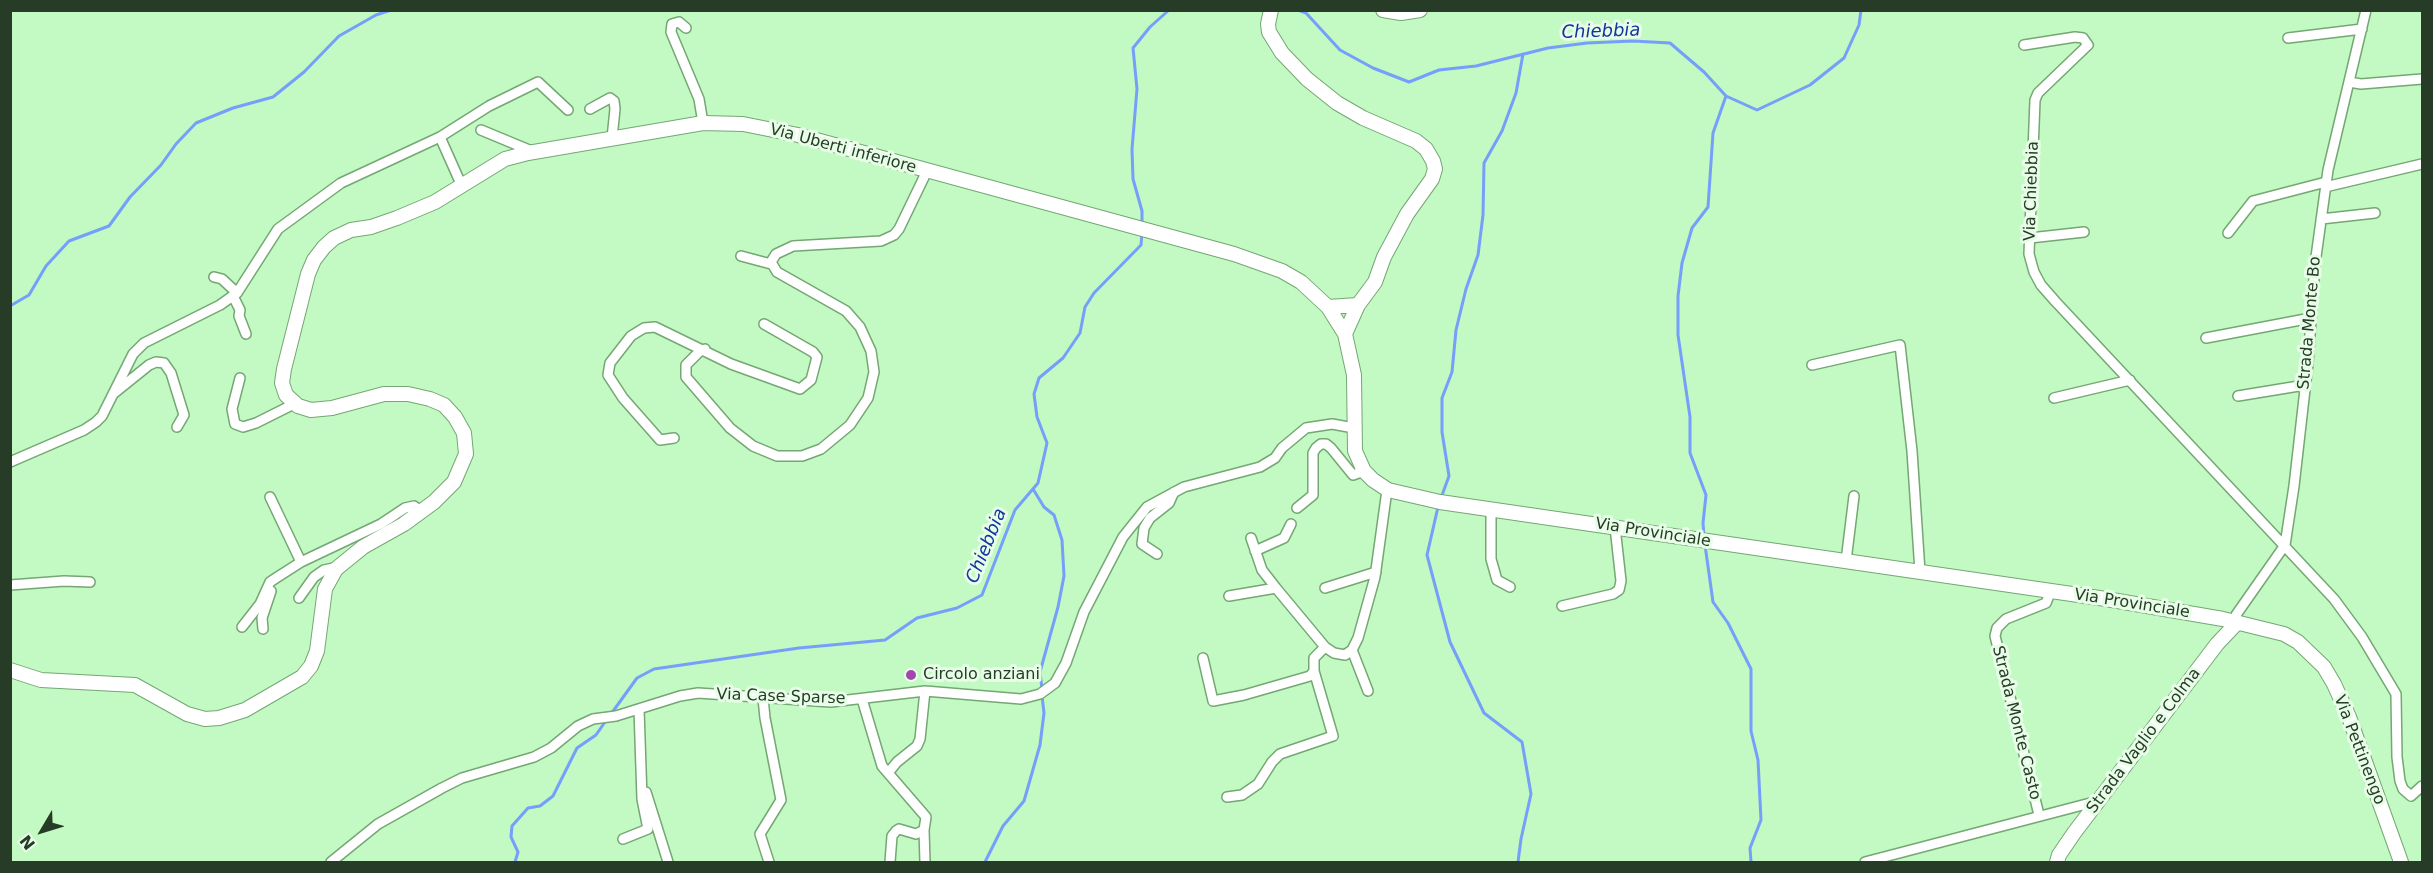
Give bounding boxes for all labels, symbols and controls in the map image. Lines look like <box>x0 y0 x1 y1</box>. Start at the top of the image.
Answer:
water label: Chiebbia <box>1561 20 1641 44</box>
street label: Via Uberti inferiore <box>768 120 918 178</box>
street label: Via Chiebbia <box>2021 141 2043 241</box>
street label: Strada Monte Bo <box>2295 256 2325 390</box>
water label: Chiebbia <box>962 505 1012 587</box>
street label: Via Provinciale <box>1594 514 1712 552</box>
street label: Via Provinciale <box>2073 585 2191 623</box>
street label: Strada Monte Casto <box>1988 644 2044 802</box>
place label: Circolo anziani <box>923 665 1040 685</box>
street label: Strada Vaglio e Colma <box>2083 665 2205 817</box>
marker: Circolo anziani <box>904 668 918 682</box>
street label: Via Case Sparse <box>716 685 846 709</box>
street label: Via Pettinengo <box>2329 692 2389 808</box>
north arrow <box>12 801 72 861</box>
text: N <box>16 831 39 854</box>

